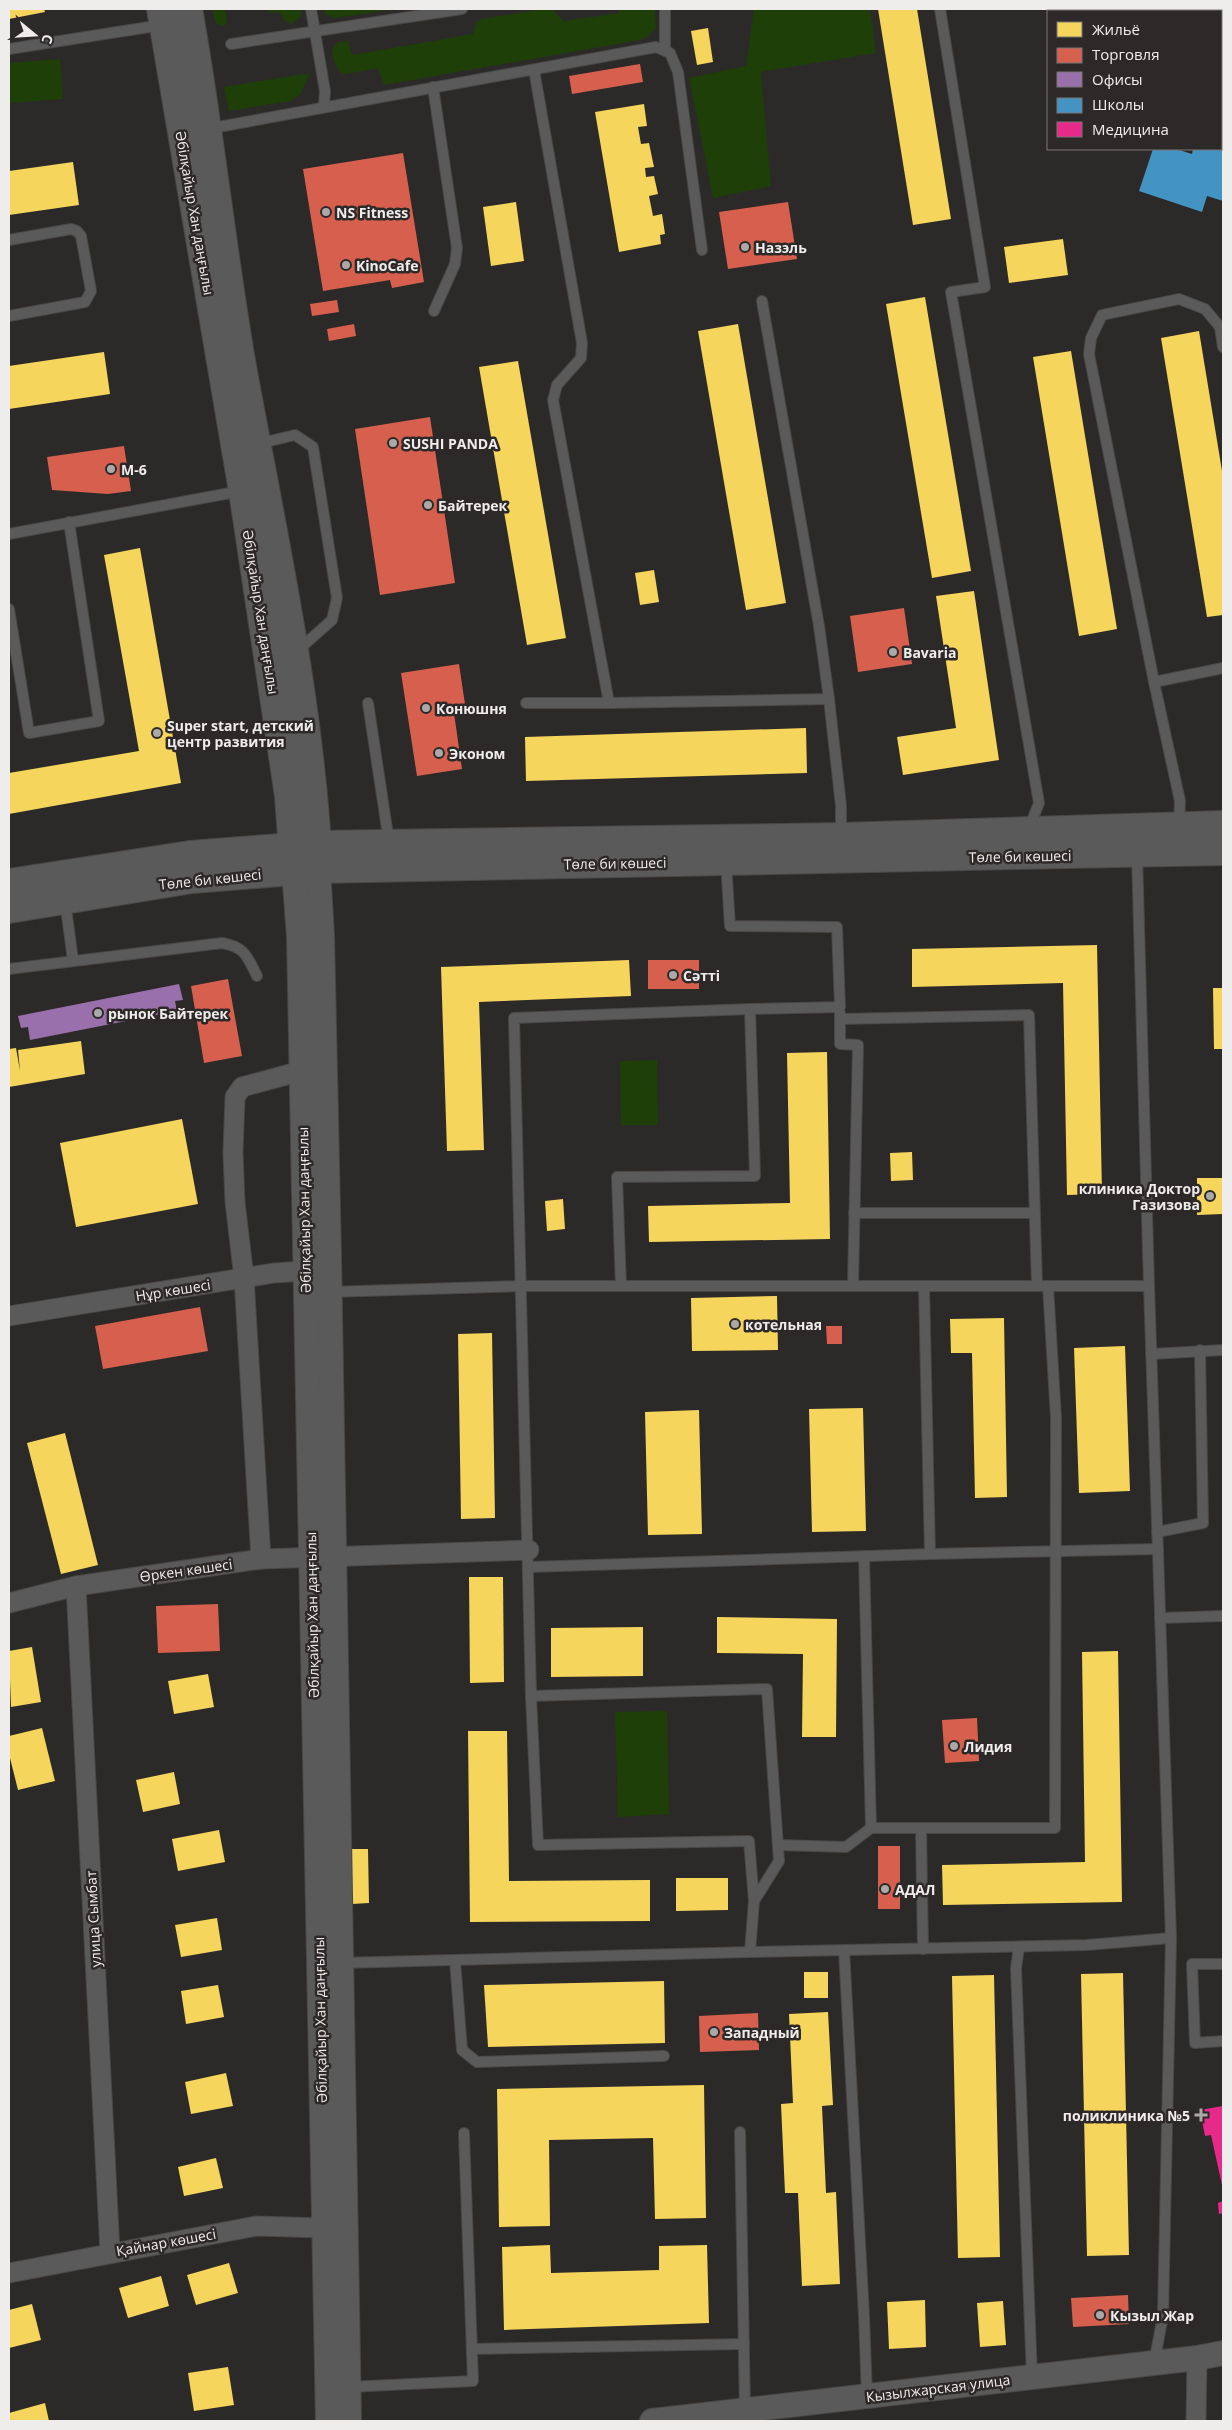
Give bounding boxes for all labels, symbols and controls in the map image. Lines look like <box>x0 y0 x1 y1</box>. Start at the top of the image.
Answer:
north arrow <box>10 10 60 60</box>
legend <box>1047 10 1222 150</box>
text: Жильё <box>1092 19 1140 39</box>
text: С <box>37 32 58 46</box>
text: Торговля <box>1092 44 1159 64</box>
text: Офисы <box>1092 69 1143 89</box>
text: Школы <box>1092 94 1144 114</box>
text: Медицина <box>1092 119 1169 139</box>
street label: Әбілқайыр Хан даңғылы <box>171 129 219 297</box>
place label: NS Fitness <box>336 203 408 222</box>
marker: NS Fitness <box>320 206 332 218</box>
place label: Назэль <box>755 238 807 257</box>
marker: Назэль <box>739 241 751 253</box>
place label: KinoCafe <box>356 256 419 275</box>
marker: KinoCafe <box>340 259 352 271</box>
place label: SUSHI PANDA <box>403 434 498 453</box>
marker: SUSHI PANDA <box>387 437 399 449</box>
place label: M-6 <box>121 460 147 479</box>
marker: M-6 <box>105 463 117 475</box>
place label: Байтерек <box>438 496 508 515</box>
marker: Байтерек <box>422 499 434 511</box>
street label: Әбілқайыр Хан даңғылы <box>239 528 283 696</box>
place label: Bavaria <box>903 643 956 662</box>
marker: Bavaria <box>887 646 899 658</box>
place label: Конюшня <box>436 699 507 718</box>
marker: Конюшня <box>420 702 432 714</box>
place label: Super start, детский центр развития <box>167 716 314 751</box>
marker: Super start, детский центр развития <box>151 727 163 739</box>
place label: Эконом <box>449 744 505 763</box>
marker: Эконом <box>433 747 445 759</box>
street label: Төле би көшесі <box>968 846 1072 866</box>
street label: Төле би көшесі <box>563 853 667 873</box>
street label: Төле би көшесі <box>158 864 262 894</box>
place label: Cәтті <box>683 966 720 985</box>
marker: Cәтті <box>667 969 679 981</box>
place label: рынок Байтерек <box>108 1004 229 1023</box>
marker: рынок Байтерек <box>92 1007 104 1019</box>
street label: Әбілқайыр Хан даңғылы <box>293 1127 315 1293</box>
place label: клиника Доктор Газизова <box>1079 1179 1200 1214</box>
marker: клиника Доктор Газизова <box>1204 1190 1216 1202</box>
street label: Нұр көшесі <box>134 1275 212 1305</box>
place label: котельная <box>745 1315 822 1334</box>
marker: котельная <box>729 1318 741 1330</box>
street label: Әбілқайыр Хан даңғылы <box>301 1532 323 1698</box>
street label: Өркен көшесі <box>138 1554 234 1586</box>
place label: Лидия <box>964 1737 1012 1756</box>
marker: Лидия <box>948 1740 960 1752</box>
street label: улица Сымбат <box>81 1870 105 1968</box>
place label: АДАЛ <box>895 1880 935 1899</box>
marker: АДАЛ <box>879 1883 891 1895</box>
street label: Әбілқайыр Хан даңғылы <box>309 1937 331 2103</box>
place label: Западный <box>724 2023 800 2042</box>
marker: Западный <box>708 2026 720 2038</box>
place label: поликлиника №5 <box>1063 2106 1190 2125</box>
marker: поликлиника №5 <box>1194 2108 1208 2122</box>
street label: Қайнар көшесі <box>115 2224 217 2260</box>
place label: Кызыл Жар <box>1110 2306 1194 2325</box>
marker: Кызыл Жар <box>1094 2309 1106 2321</box>
street label: Кызылжарская улица <box>865 2370 1011 2406</box>

